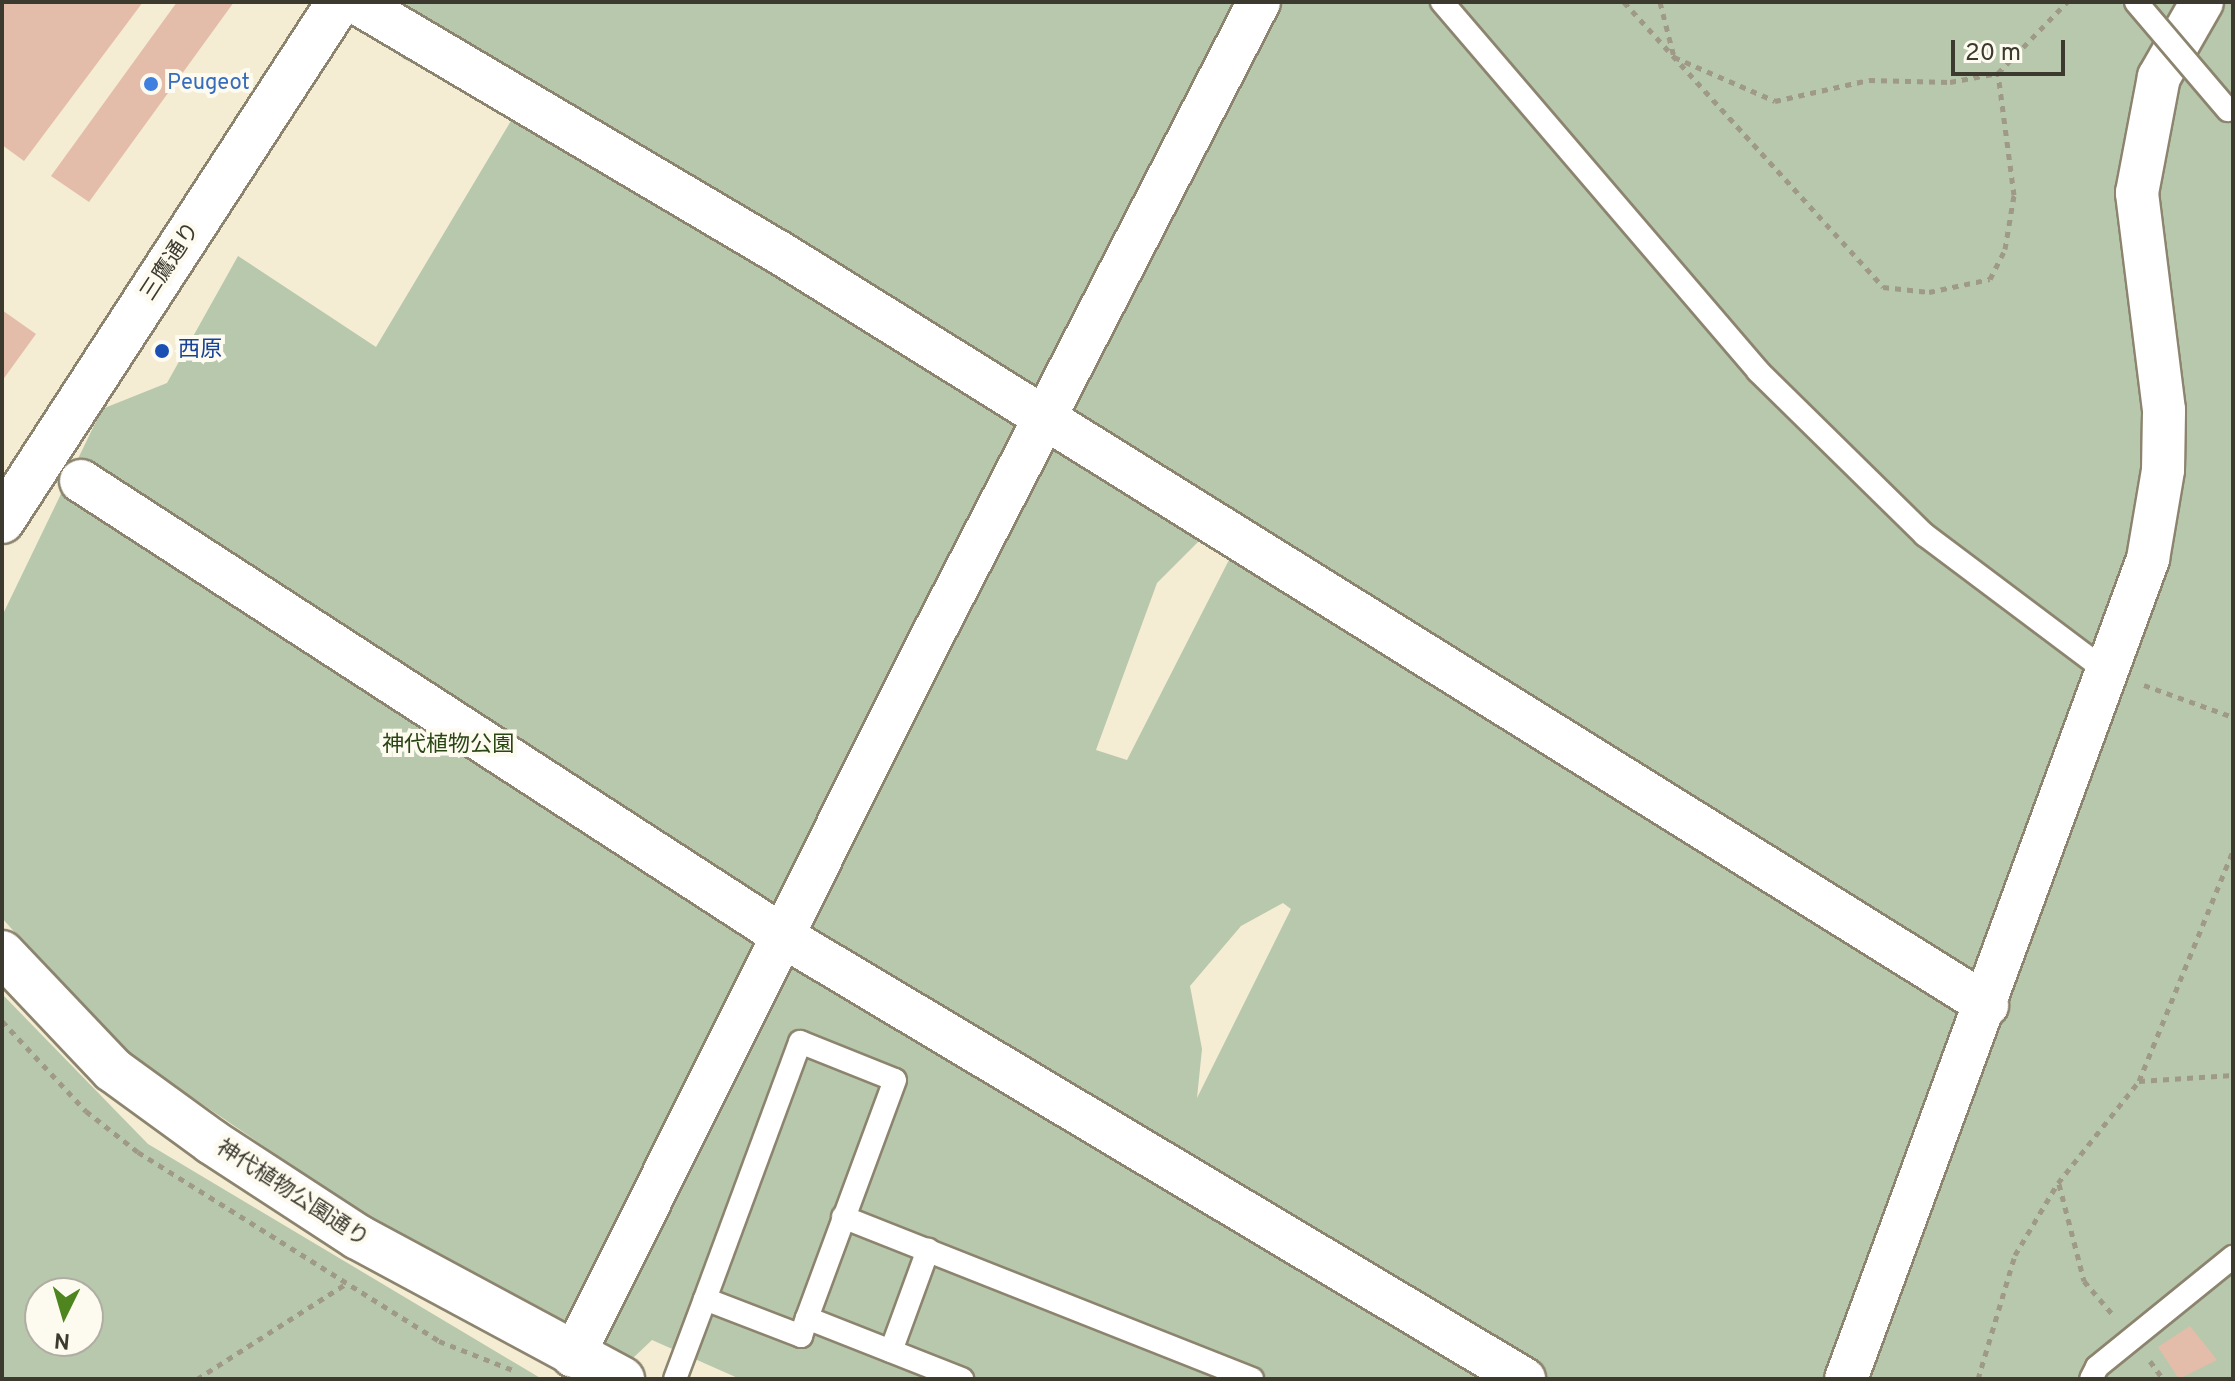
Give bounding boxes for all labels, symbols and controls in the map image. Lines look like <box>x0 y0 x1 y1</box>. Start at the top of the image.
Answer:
scale bar <box>1955 24 2069 74</box>
text: 20 m <box>1965 39 2021 69</box>
place label: Peugeot <box>167 71 250 97</box>
marker: Peugeot <box>142 75 160 93</box>
street label: 三鷹通り <box>136 218 206 306</box>
place label: 西原 <box>178 338 222 364</box>
marker: 西原 <box>153 342 171 360</box>
park label: 神代植物公園 <box>382 733 514 759</box>
street label: 神代植物公園通り <box>211 1135 373 1253</box>
north arrow <box>24 1277 104 1357</box>
text: N <box>53 1325 71 1354</box>

